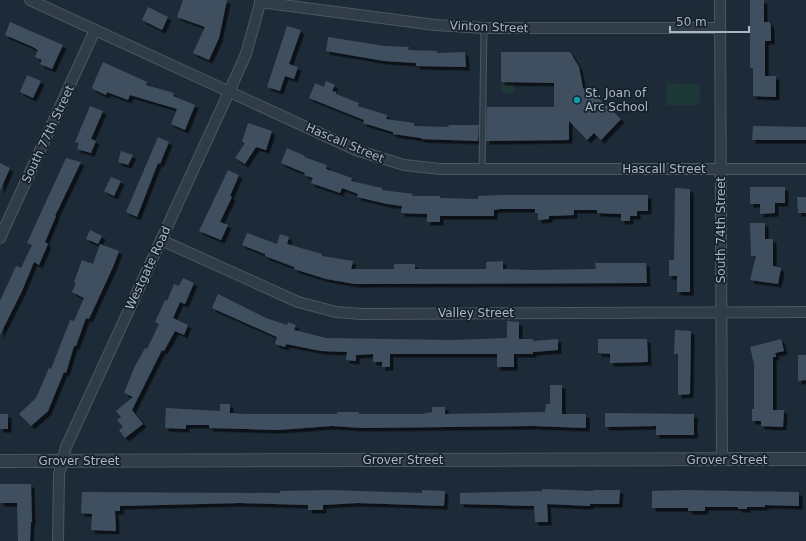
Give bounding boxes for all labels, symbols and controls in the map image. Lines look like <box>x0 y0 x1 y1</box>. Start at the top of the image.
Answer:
scale bar <box>670 8 749 34</box>
text: 50 m <box>676 15 707 29</box>
street label: Vinton Street <box>449 19 529 35</box>
street label: South 77th Street <box>19 82 77 185</box>
place label: St. Joan of Arc School <box>585 86 648 114</box>
marker: St. Joan of Arc School <box>572 95 582 105</box>
street label: Hascall Street <box>304 120 386 166</box>
street label: Hascall Street <box>622 162 706 176</box>
street label: South 74th Street <box>714 176 728 283</box>
street label: Westgate Road <box>123 224 173 312</box>
street label: Valley Street <box>438 306 514 320</box>
street label: Grover Street <box>362 453 444 467</box>
street label: Grover Street <box>686 453 768 467</box>
street label: Grover Street <box>38 454 120 468</box>

